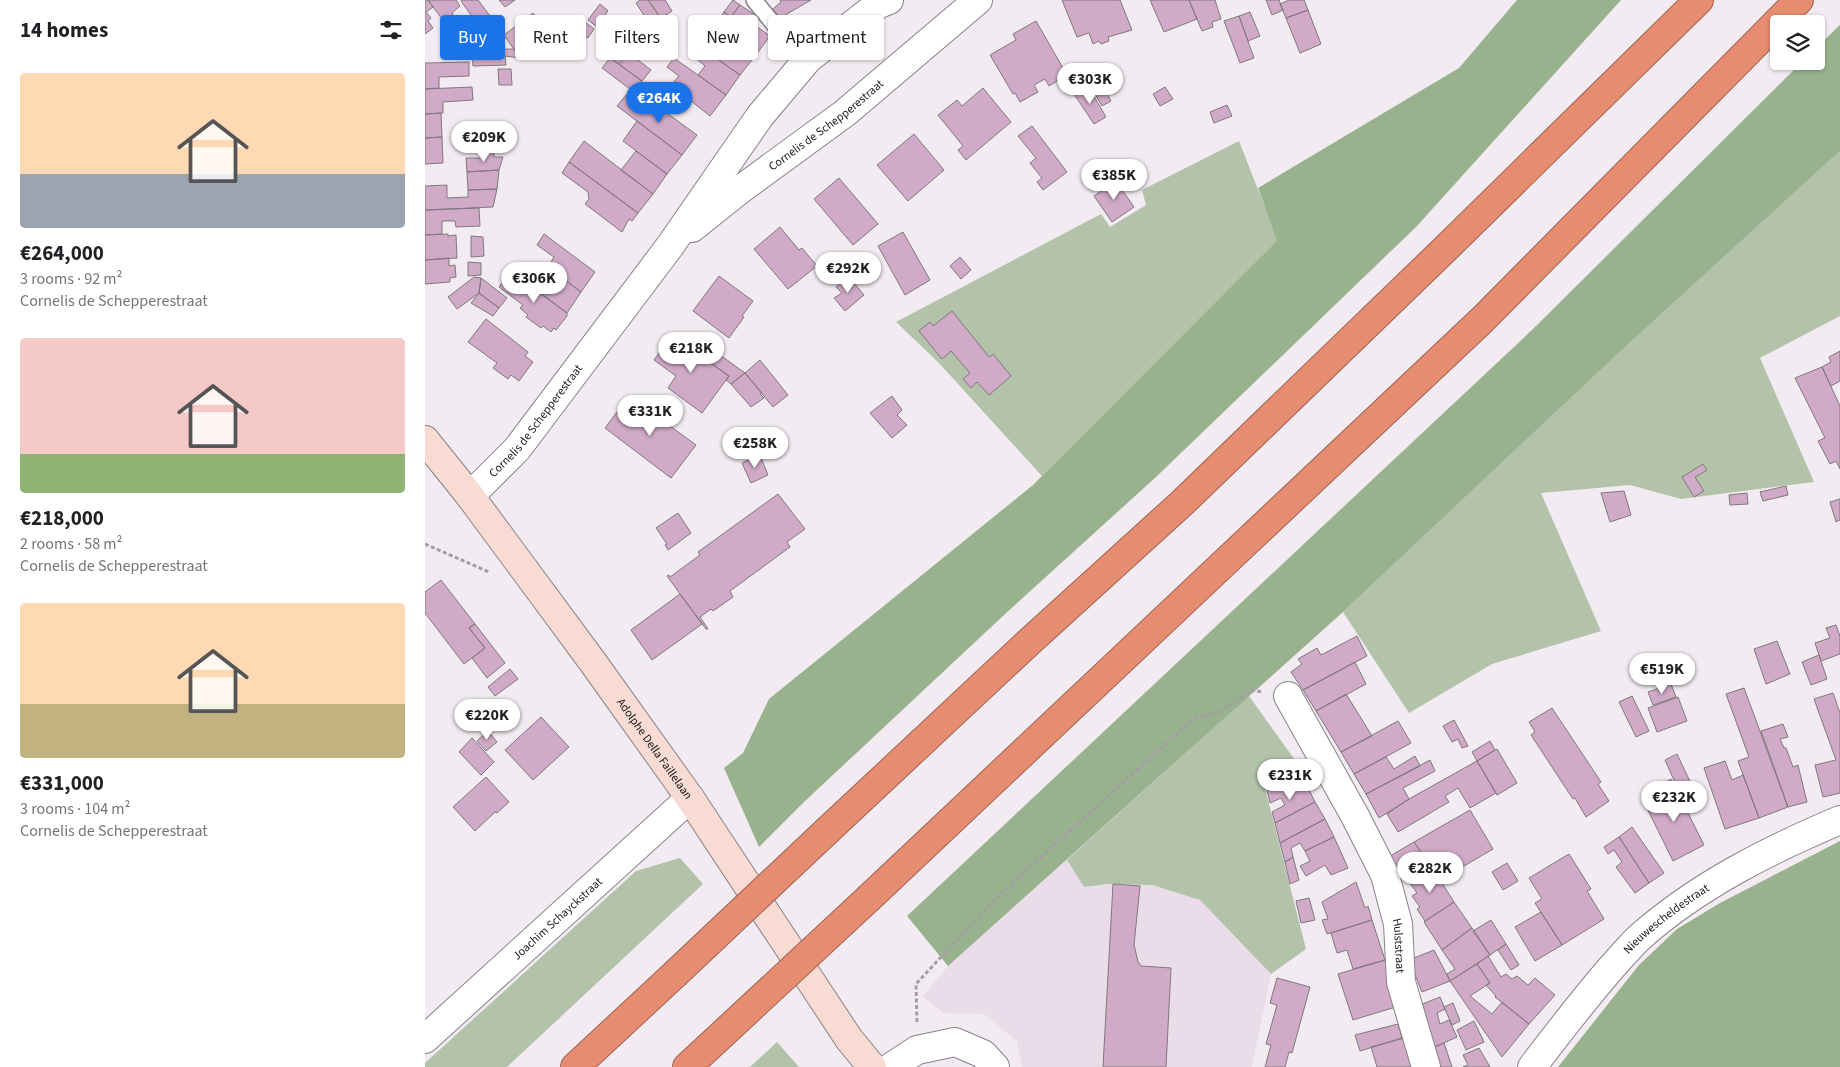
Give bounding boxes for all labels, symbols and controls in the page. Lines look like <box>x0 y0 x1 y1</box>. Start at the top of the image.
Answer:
text: 14 homes <box>20 15 108 45</box>
chip: Buy <box>440 15 505 60</box>
chip: Rent <box>515 15 586 60</box>
chip: Filters <box>596 15 678 60</box>
chip: New <box>688 15 758 60</box>
chip: Apartment <box>768 15 884 60</box>
map controls <box>1770 15 1825 70</box>
button: layers <box>1770 15 1825 70</box>
icon: filters <box>377 16 405 44</box>
pin: €303K <box>1055 62 1125 105</box>
text: €303K <box>1068 68 1112 90</box>
street label: Cornelis de Schepperestraat <box>765 75 887 175</box>
pin: €264K <box>624 82 694 124</box>
text: €264K <box>637 87 681 109</box>
icon: home <box>168 106 258 196</box>
pin: €209K <box>449 120 519 163</box>
text: €209K <box>462 126 506 148</box>
pin: €385K <box>1079 158 1149 201</box>
text: €385K <box>1092 164 1136 186</box>
text: €264,000 <box>20 238 104 268</box>
pin: €292K <box>813 252 883 294</box>
text: €292K <box>826 257 870 279</box>
pin: €306K <box>499 262 569 304</box>
text: €306K <box>512 267 556 289</box>
text: 3 rooms · 92 m² <box>20 268 122 290</box>
text: Cornelis de Schepperestraat <box>20 290 208 312</box>
pin: €218K <box>656 332 726 374</box>
text: €218K <box>669 337 713 359</box>
street label: Cornelis de Schepperestraat <box>485 361 586 481</box>
icon: home <box>168 371 258 461</box>
pin: €331K <box>615 394 685 437</box>
text: €331K <box>628 400 672 422</box>
pin: €258K <box>720 426 790 469</box>
text: €258K <box>733 432 777 454</box>
text: €218,000 <box>20 503 104 533</box>
text: 2 rooms · 58 m² <box>20 533 122 555</box>
text: Cornelis de Schepperestraat <box>20 555 208 577</box>
icon: home <box>168 636 258 726</box>
pin: €519K <box>1627 652 1697 695</box>
text: €519K <box>1640 658 1684 680</box>
street label: Adolphe Della Faillelaan <box>613 695 697 803</box>
pin: €220K <box>452 698 522 741</box>
text: €220K <box>465 704 509 726</box>
pin: €231K <box>1255 758 1325 801</box>
text: €231K <box>1268 764 1312 786</box>
text: €331,000 <box>20 768 104 798</box>
pin: €232K <box>1639 780 1709 823</box>
text: €232K <box>1652 786 1696 808</box>
text: 3 rooms · 104 m² <box>20 798 130 820</box>
text: Cornelis de Schepperestraat <box>20 820 208 842</box>
pin: €282K <box>1395 852 1465 894</box>
text: €282K <box>1408 857 1452 879</box>
street label: Joachim Schayckstraat <box>509 873 606 964</box>
street label: Nieuwescheldestraat <box>1619 879 1712 958</box>
street label: Hulststraat <box>1388 916 1409 974</box>

